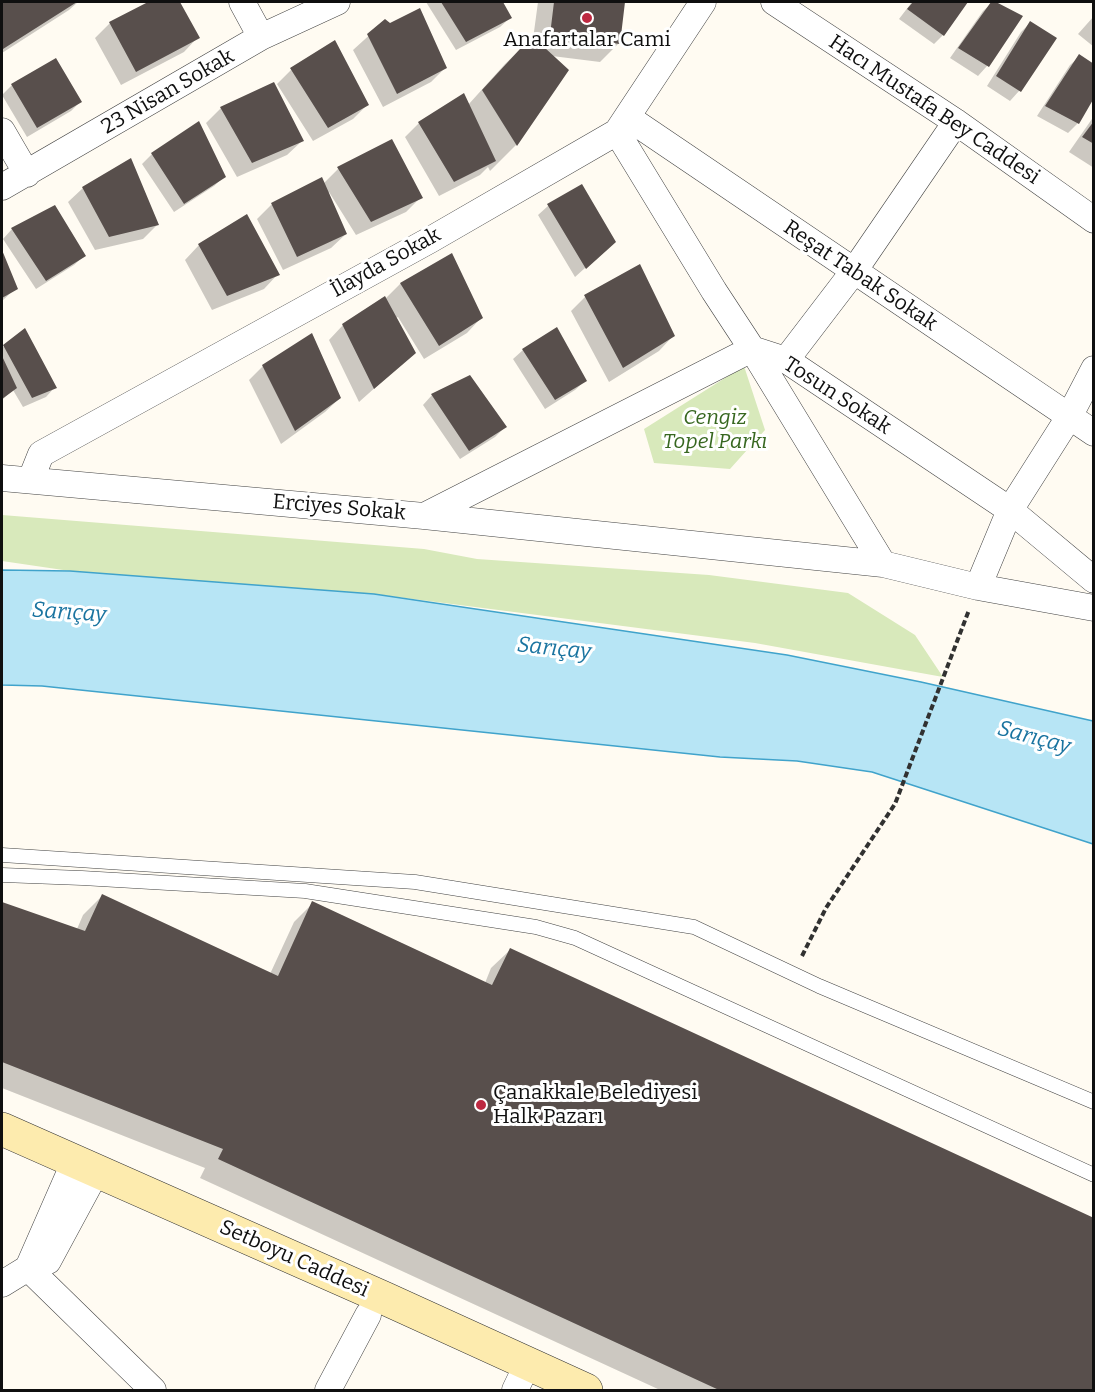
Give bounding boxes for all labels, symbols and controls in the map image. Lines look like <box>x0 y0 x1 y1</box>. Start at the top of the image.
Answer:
marker: Anafartalar Cami <box>580 11 594 25</box>
place label: Anafartalar Cami <box>503 27 671 53</box>
street label: Hacı Mustafa Bey Caddesi <box>824 30 1044 190</box>
street label: 23 Nisan Sokak <box>97 44 239 140</box>
street label: Reşat Tabak Sokak <box>778 215 942 337</box>
street label: İlayda Sokak <box>327 222 445 304</box>
street label: Tosun Sokak <box>779 352 895 440</box>
park label: Cengiz Topel Parkı <box>663 405 767 455</box>
street label: Erciyes Sokak <box>271 490 407 526</box>
water label: Sarıçay <box>31 597 107 629</box>
water label: Sarıçay <box>516 632 592 666</box>
water label: Sarıçay <box>995 716 1073 760</box>
place label: Çanakkale Belediyesi Halk Pazarı <box>493 1080 698 1130</box>
marker: Çanakkale Belediyesi Halk Pazarı <box>474 1098 488 1112</box>
street label: Setboyu Caddesi <box>215 1215 373 1303</box>

